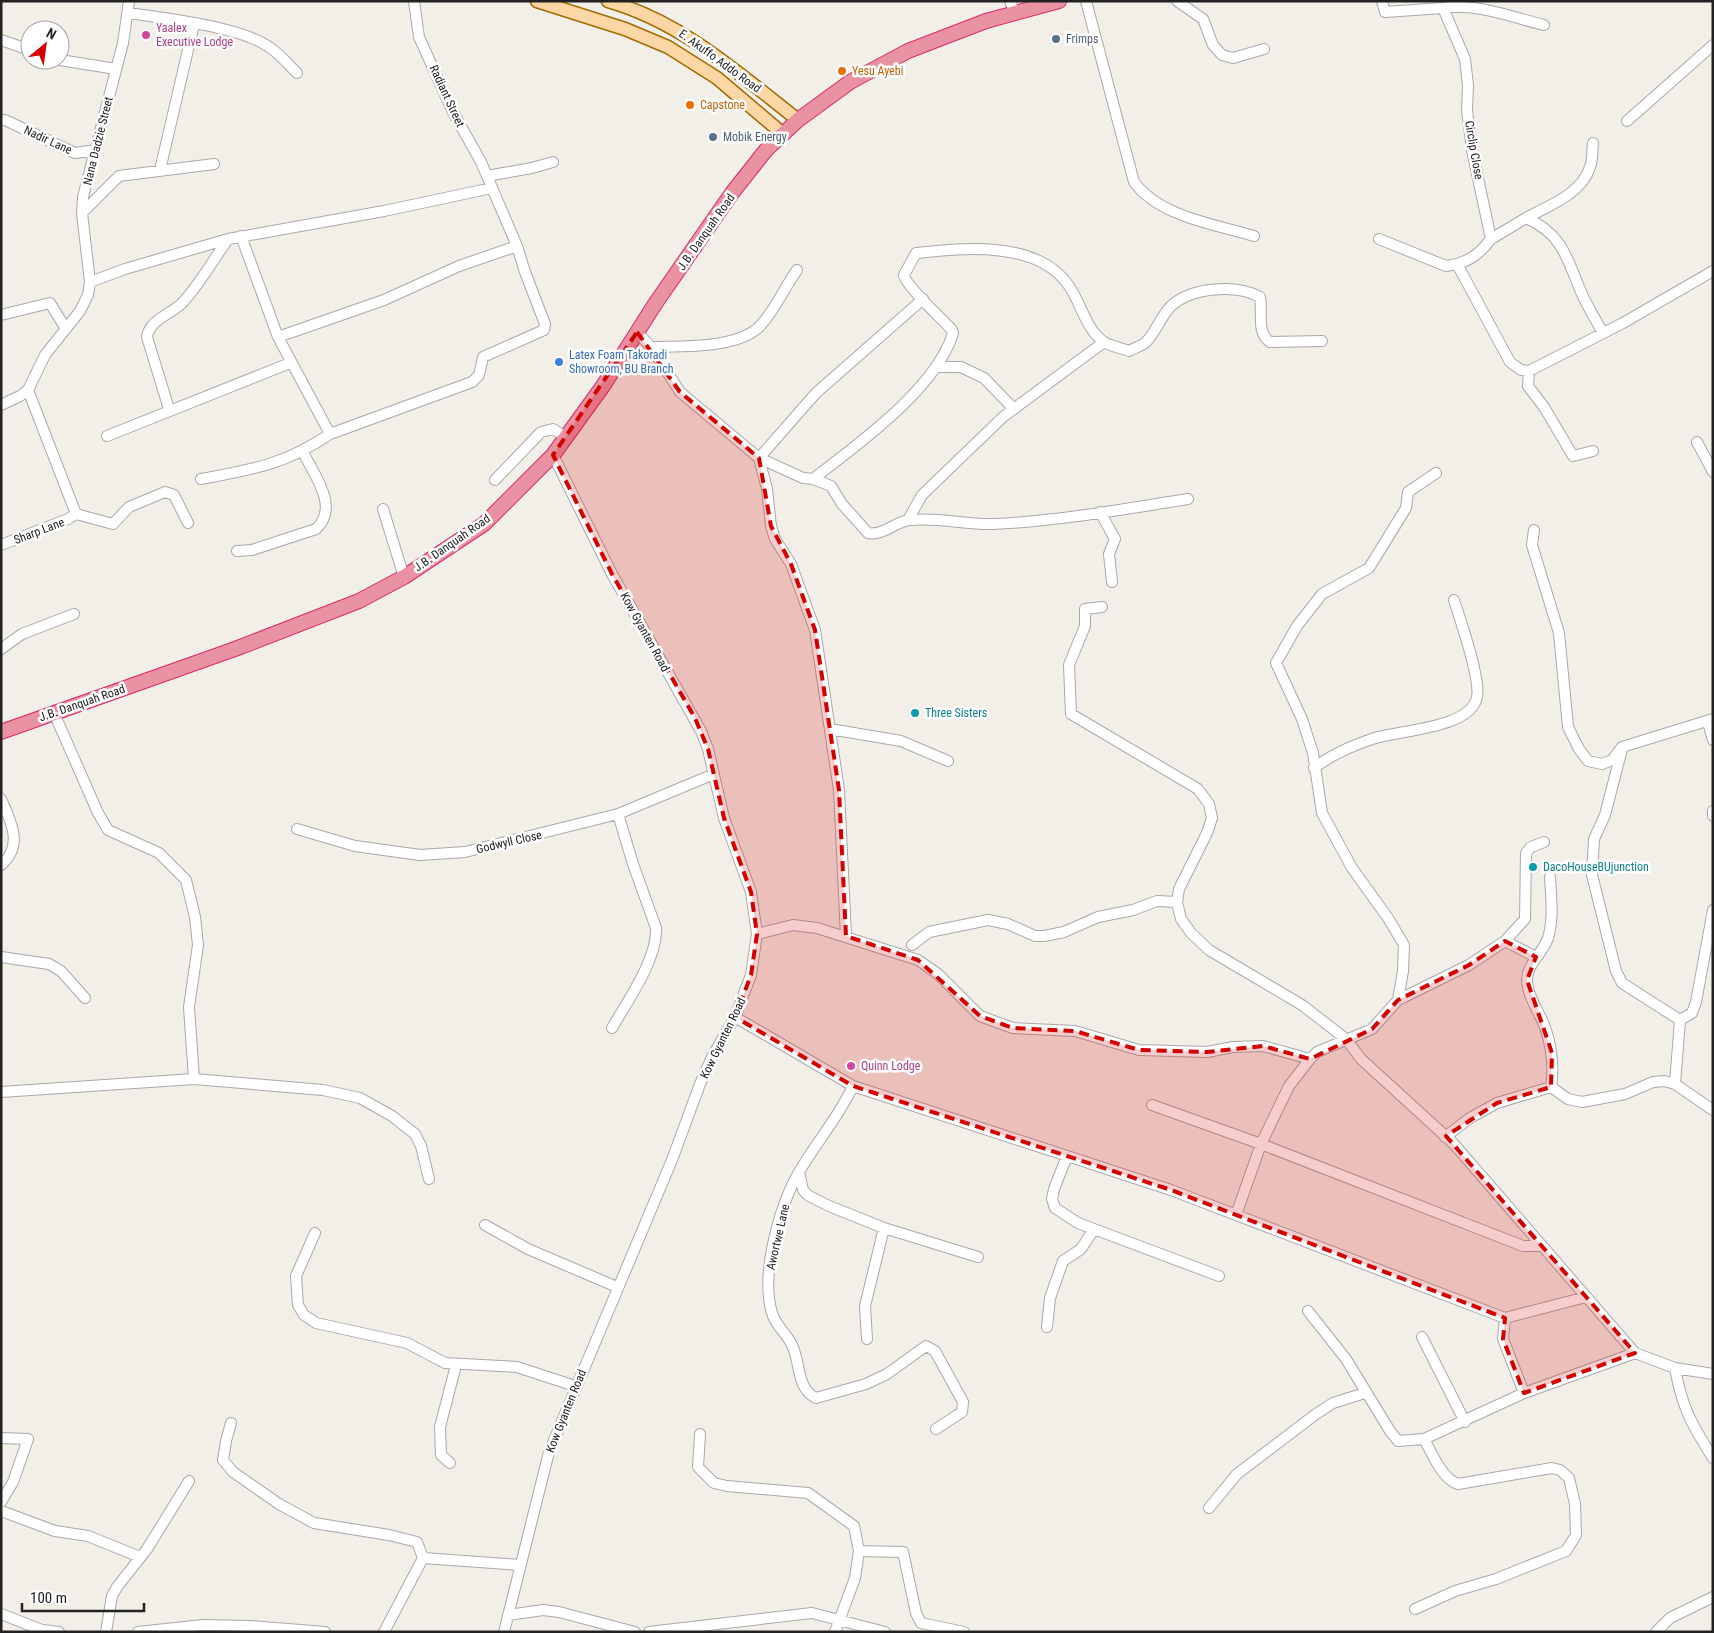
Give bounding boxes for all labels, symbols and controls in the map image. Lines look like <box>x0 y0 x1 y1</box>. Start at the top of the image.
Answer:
north arrow <box>20 20 70 70</box>
place label: Yaalex Executive Lodge <box>156 21 233 49</box>
text: N <box>44 25 59 43</box>
street label: E. Akuffo Addo Road <box>676 27 764 96</box>
marker: Yaalex Executive Lodge <box>140 29 152 41</box>
place label: Frimps <box>1066 32 1098 46</box>
marker: Frimps <box>1050 33 1062 45</box>
street label: Radiant Street <box>427 63 468 130</box>
place label: Yesu Ayebi <box>852 64 903 78</box>
marker: Yesu Ayebi <box>836 65 848 77</box>
street label: Nana Dadzie Street <box>80 95 116 187</box>
place label: Capstone <box>700 98 745 112</box>
marker: Capstone <box>684 99 696 111</box>
street label: Circlip Close <box>1462 119 1486 181</box>
street label: Nadir Lane <box>22 123 74 157</box>
place label: Mobik Energy <box>723 130 787 144</box>
marker: Mobik Energy <box>707 131 719 143</box>
street label: J.B. Danquah Road <box>674 191 738 273</box>
place label: Latex Foam Takoradi Showroom, BU Branch <box>569 348 674 376</box>
marker: Latex Foam Takoradi Showroom, BU Branch <box>553 356 565 368</box>
street label: J.B. Danquah Road <box>411 511 493 575</box>
street label: Sharp Lane <box>12 515 67 547</box>
street label: Kow Gyanten Road <box>617 590 673 674</box>
street label: J.B. Danquah Road <box>37 682 127 724</box>
place label: Three Sisters <box>925 706 987 720</box>
marker: Three Sisters <box>909 707 921 719</box>
street label: Godwyll Close <box>475 828 543 856</box>
place label: DacoHouseBUjunction <box>1543 860 1649 874</box>
marker: DacoHouseBUjunction <box>1527 861 1539 873</box>
street label: Kow Gyanten Road <box>697 995 749 1081</box>
place label: Quinn Lodge <box>861 1059 921 1073</box>
marker: Quinn Lodge <box>845 1060 857 1072</box>
street label: Awortwe Lane <box>764 1202 792 1271</box>
street label: Kow Gyanten Road <box>543 1367 589 1455</box>
scale bar <box>22 1580 145 1612</box>
text: 100 m <box>30 1589 67 1607</box>

